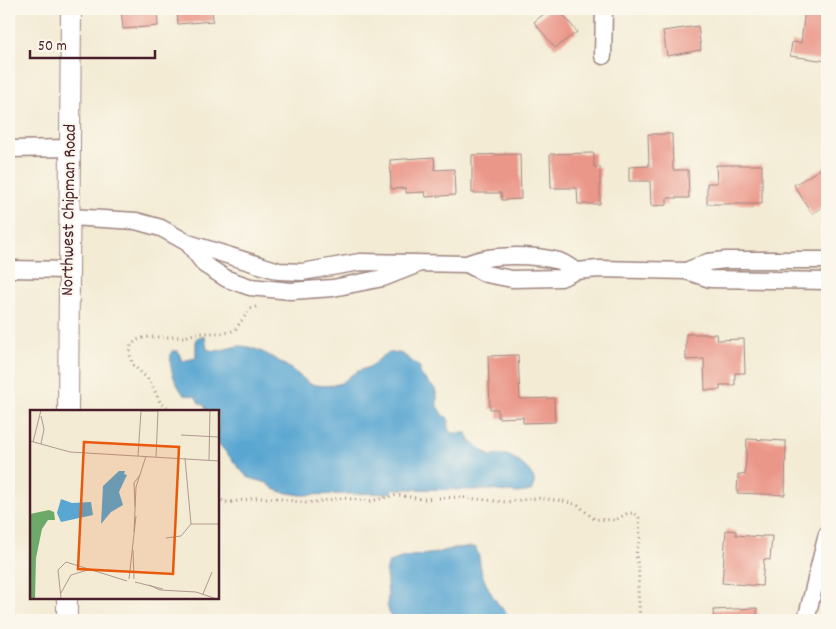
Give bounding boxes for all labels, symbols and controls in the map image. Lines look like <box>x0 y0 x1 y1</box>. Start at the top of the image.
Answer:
scale bar <box>30 28 155 60</box>
text: 50 m <box>38 36 67 58</box>
street label: Northwest Chipman Road <box>56 124 84 296</box>
inset map <box>30 410 219 599</box>

